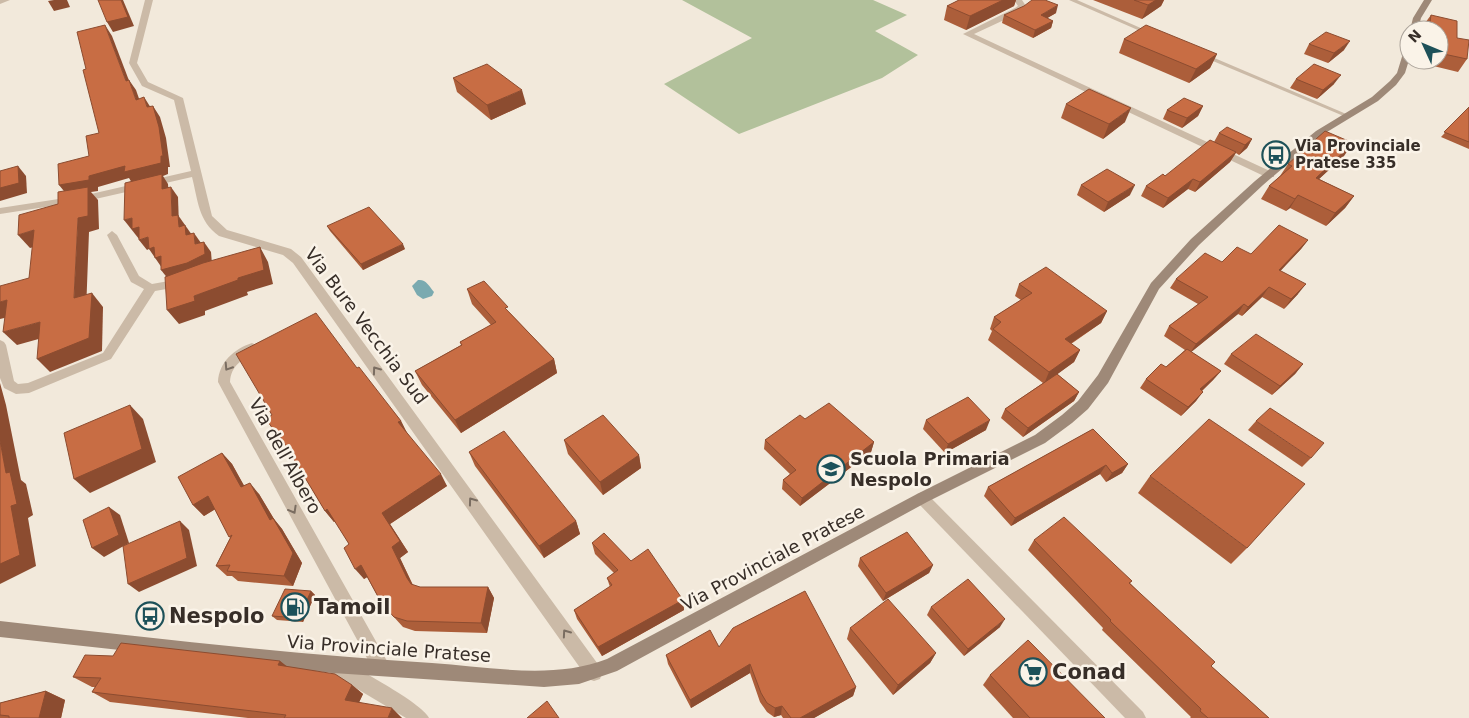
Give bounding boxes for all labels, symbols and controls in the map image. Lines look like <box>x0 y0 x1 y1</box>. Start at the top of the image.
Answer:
north arrow <box>1399 20 1449 70</box>
text: N <box>1405 26 1424 46</box>
place label: Via Provinciale Pratese 335 <box>1295 137 1421 172</box>
bus stop icon: Via Provinciale Pratese 335 <box>1261 140 1291 170</box>
street label: Via Bure Vecchia Sud <box>301 243 432 408</box>
one-way arrow <box>225 361 235 370</box>
one-way arrow <box>373 366 382 376</box>
street label: Via dell'Albero <box>245 394 326 517</box>
place label: Scuola Primaria Nespolo <box>850 448 1010 490</box>
school or university icon: Scuola Primaria Nespolo <box>816 454 846 484</box>
one-way arrow <box>469 497 478 507</box>
street label: Via Provinciale Pratese <box>678 500 868 615</box>
one-way arrow <box>287 504 297 513</box>
fuel station icon: Tamoil <box>280 592 310 622</box>
place label: Tamoil <box>314 595 391 619</box>
bus stop icon: Nespolo <box>135 601 165 631</box>
place label: Nespolo <box>169 604 264 628</box>
one-way arrow <box>563 630 572 639</box>
street label: Via Provinciale Pratese <box>286 631 492 666</box>
supermarket icon: Conad <box>1018 657 1048 687</box>
place label: Conad <box>1052 660 1126 684</box>

